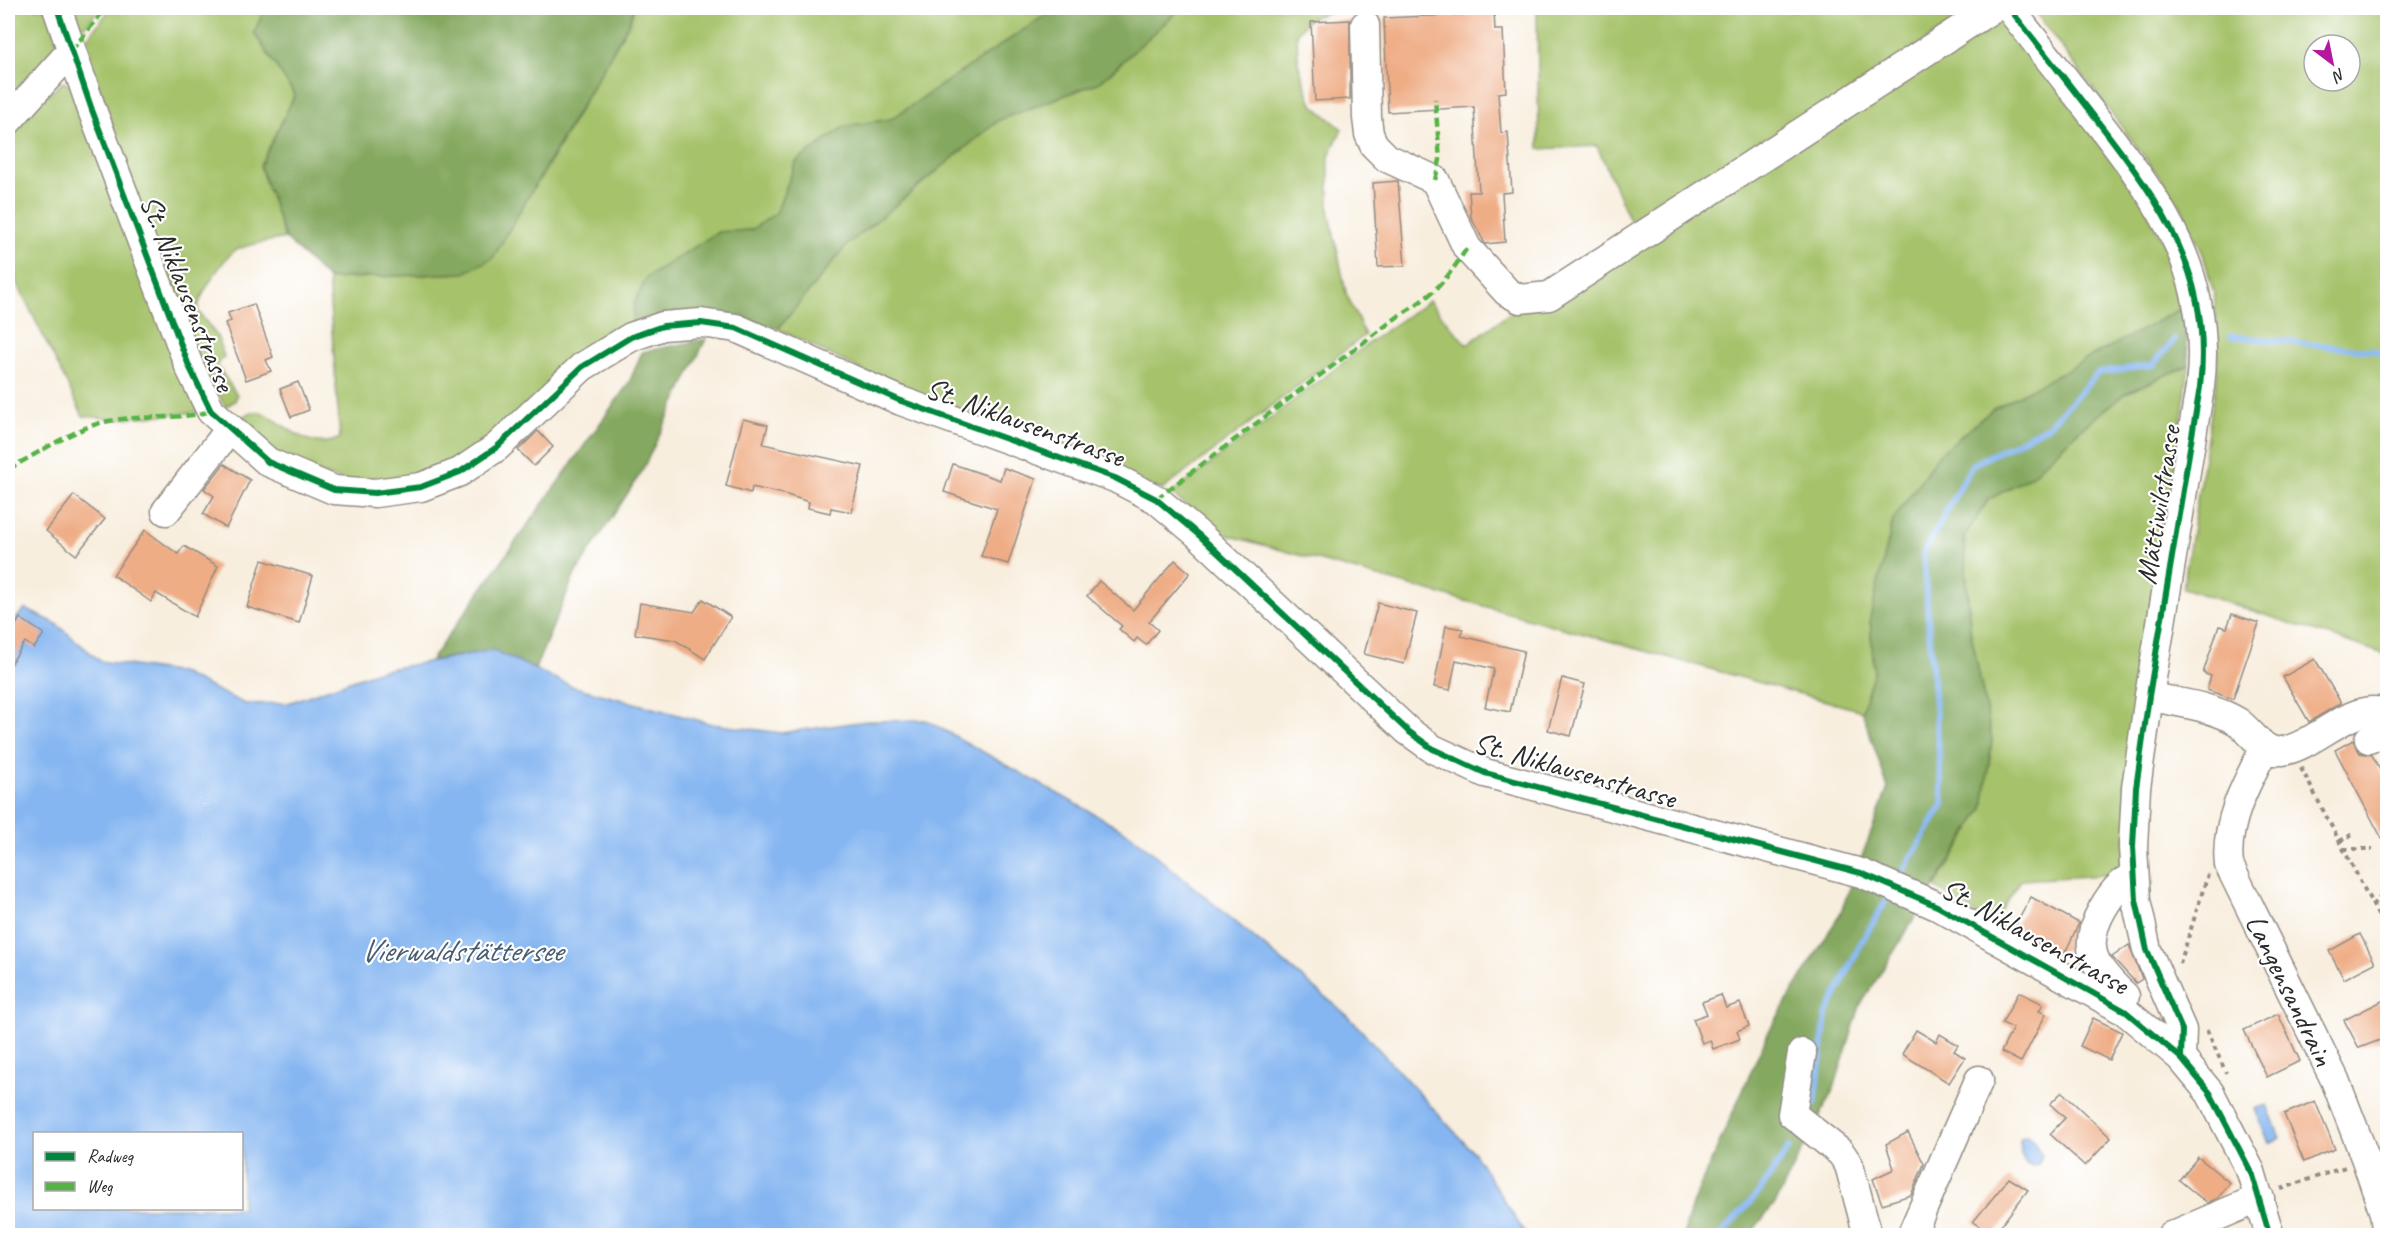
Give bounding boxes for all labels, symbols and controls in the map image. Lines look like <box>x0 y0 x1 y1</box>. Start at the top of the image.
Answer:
north arrow <box>2302 33 2362 93</box>
text: N <box>2327 64 2349 88</box>
street label: St. Niklausenstrasse <box>131 189 245 399</box>
street label: St. Niklausenstrasse <box>921 369 1131 476</box>
street label: Mättiwilstrasse <box>2127 421 2190 587</box>
street label: St. Niklausenstrasse <box>1470 723 1683 818</box>
street label: St. Niklausenstrasse <box>1935 869 2137 1004</box>
street label: Langensandrain <box>2237 908 2343 1072</box>
water label: Vierwaldstättersee <box>360 930 566 971</box>
legend <box>33 1132 243 1210</box>
text: Radweg <box>87 1145 135 1167</box>
text: Weg <box>87 1175 114 1197</box>

